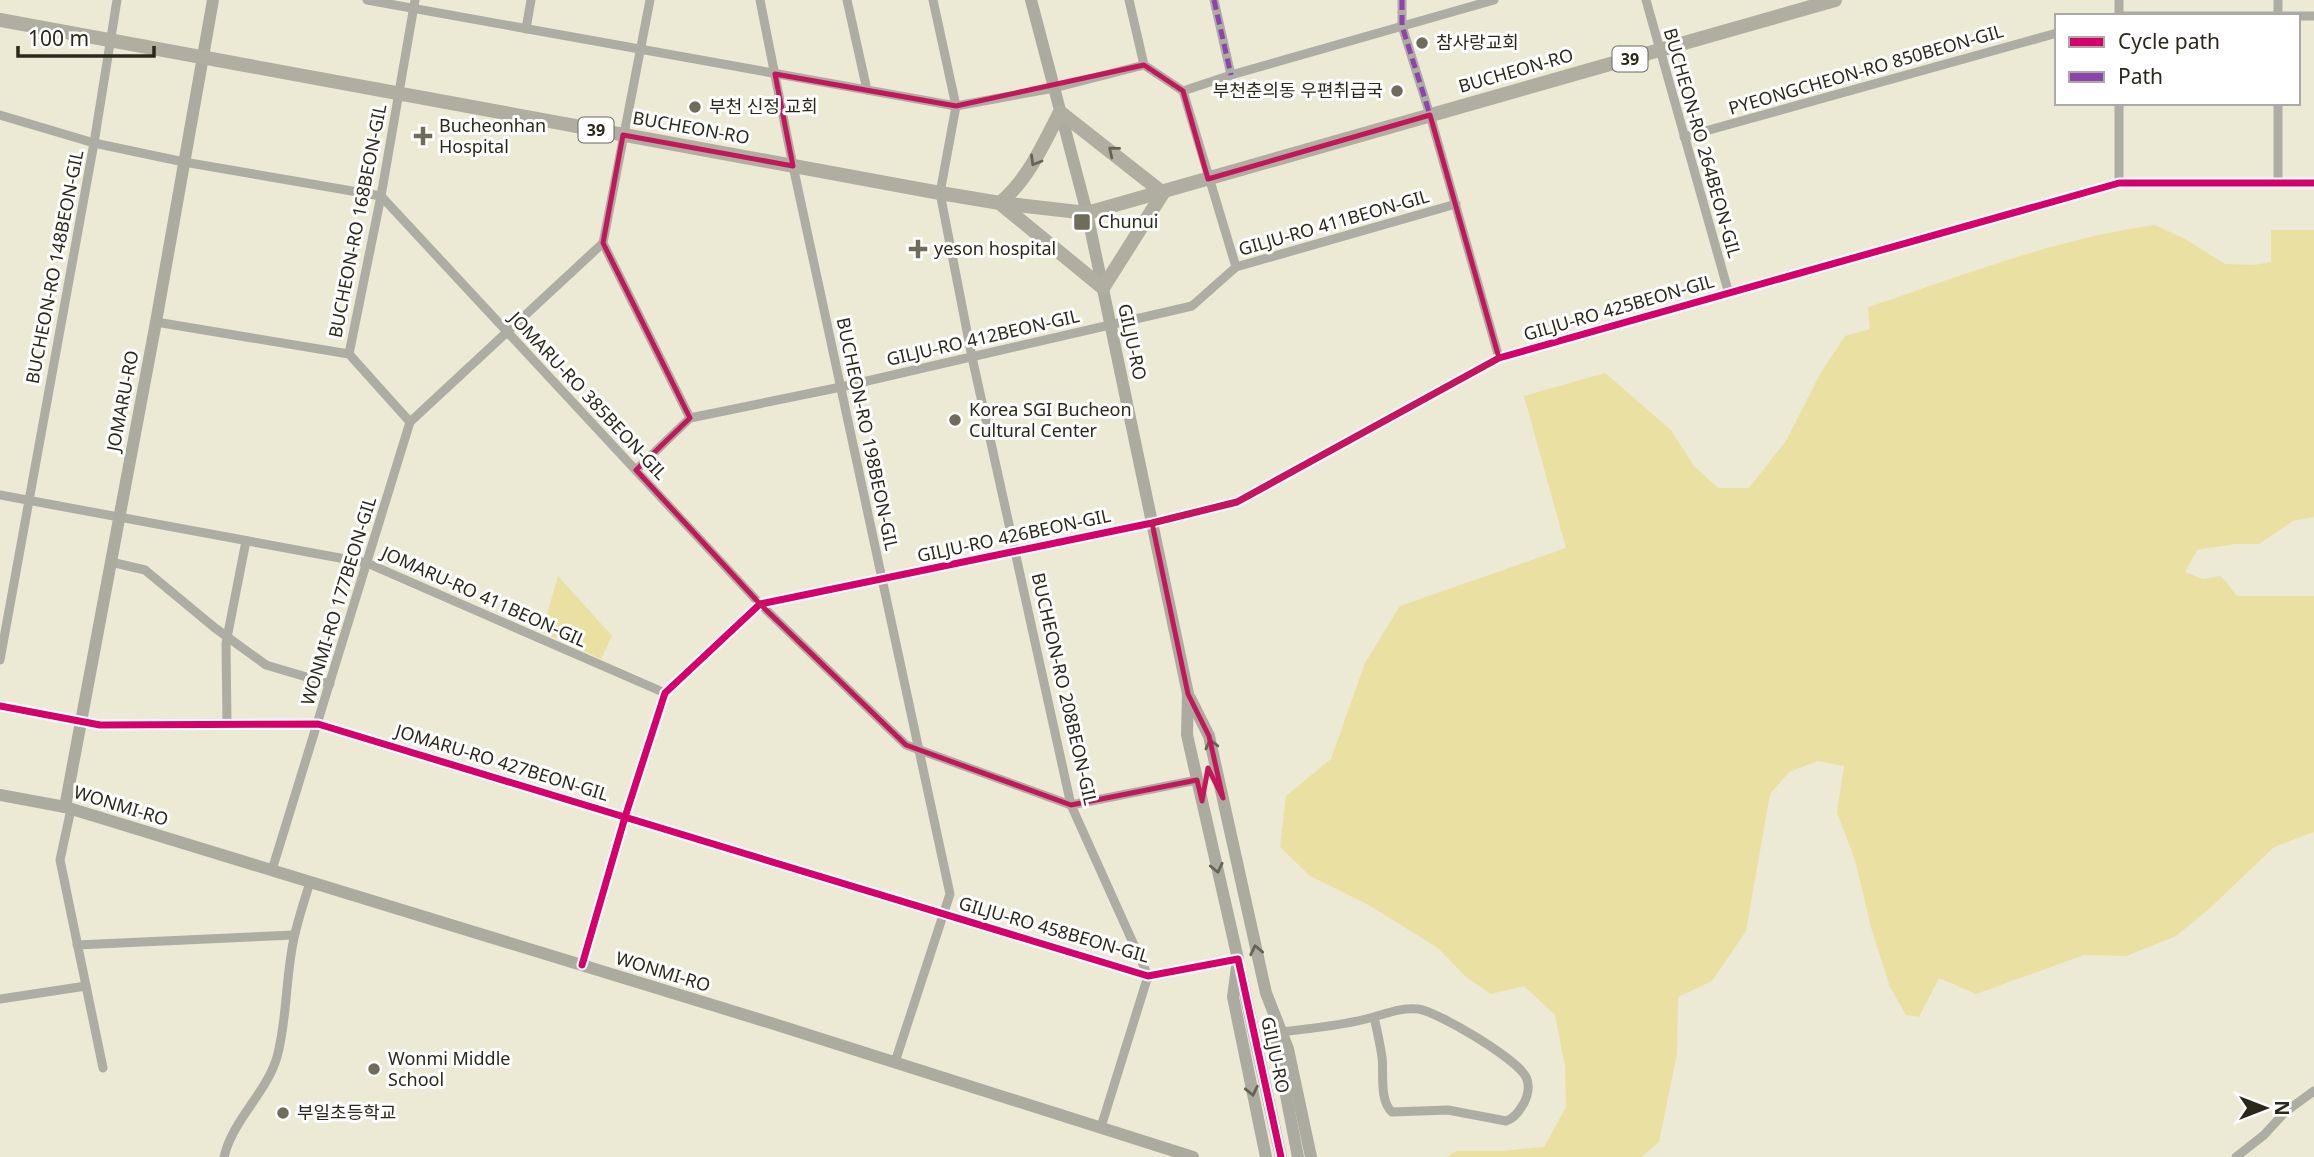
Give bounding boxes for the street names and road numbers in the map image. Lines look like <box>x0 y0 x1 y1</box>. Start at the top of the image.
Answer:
street label: PYEONGCHEON-RO 850BEON-GIL <box>1725 18 2006 120</box>
street label: BUCHEON-RO 264BEON-GIL <box>1659 25 1747 260</box>
street label: BUCHEON-RO <box>1456 42 1576 98</box>
road number: 39 <box>1612 46 1648 72</box>
street label: BUCHEON-RO 168BEON-GIL <box>323 102 391 340</box>
street label: BUCHEON-RO <box>631 105 752 149</box>
road number: 39 <box>578 118 614 142</box>
street label: BUCHEON-RO 148BEON-GIL <box>20 148 88 386</box>
street label: GILJU-RO 411BEON-GIL <box>1236 183 1432 261</box>
street label: GILJU-RO 425BEON-GIL <box>1521 268 1717 346</box>
street label: GILJU-RO <box>1113 301 1153 382</box>
street label: GILJU-RO 412BEON-GIL <box>884 303 1082 371</box>
street label: JOMARU-RO 385BEON-GIL <box>503 305 673 485</box>
street label: BUCHEON-RO 198BEON-GIL <box>832 315 904 553</box>
street label: JOMARU-RO <box>100 348 144 455</box>
street label: WONMI-RO 177BEON-GIL <box>295 493 381 708</box>
street label: GILJU-RO 426BEON-GIL <box>915 503 1113 567</box>
street label: JOMARU-RO 411BEON-GIL <box>376 539 591 652</box>
street label: BUCHEON-RO 208BEON-GIL <box>1027 570 1103 807</box>
street label: JOMARU-RO 427BEON-GIL <box>391 718 612 806</box>
street label: WONMI-RO <box>71 779 172 831</box>
street label: GILJU-RO 458BEON-GIL <box>956 890 1152 968</box>
street label: WONMI-RO <box>613 945 714 997</box>
street label: GILJU-RO <box>1256 1014 1296 1095</box>

